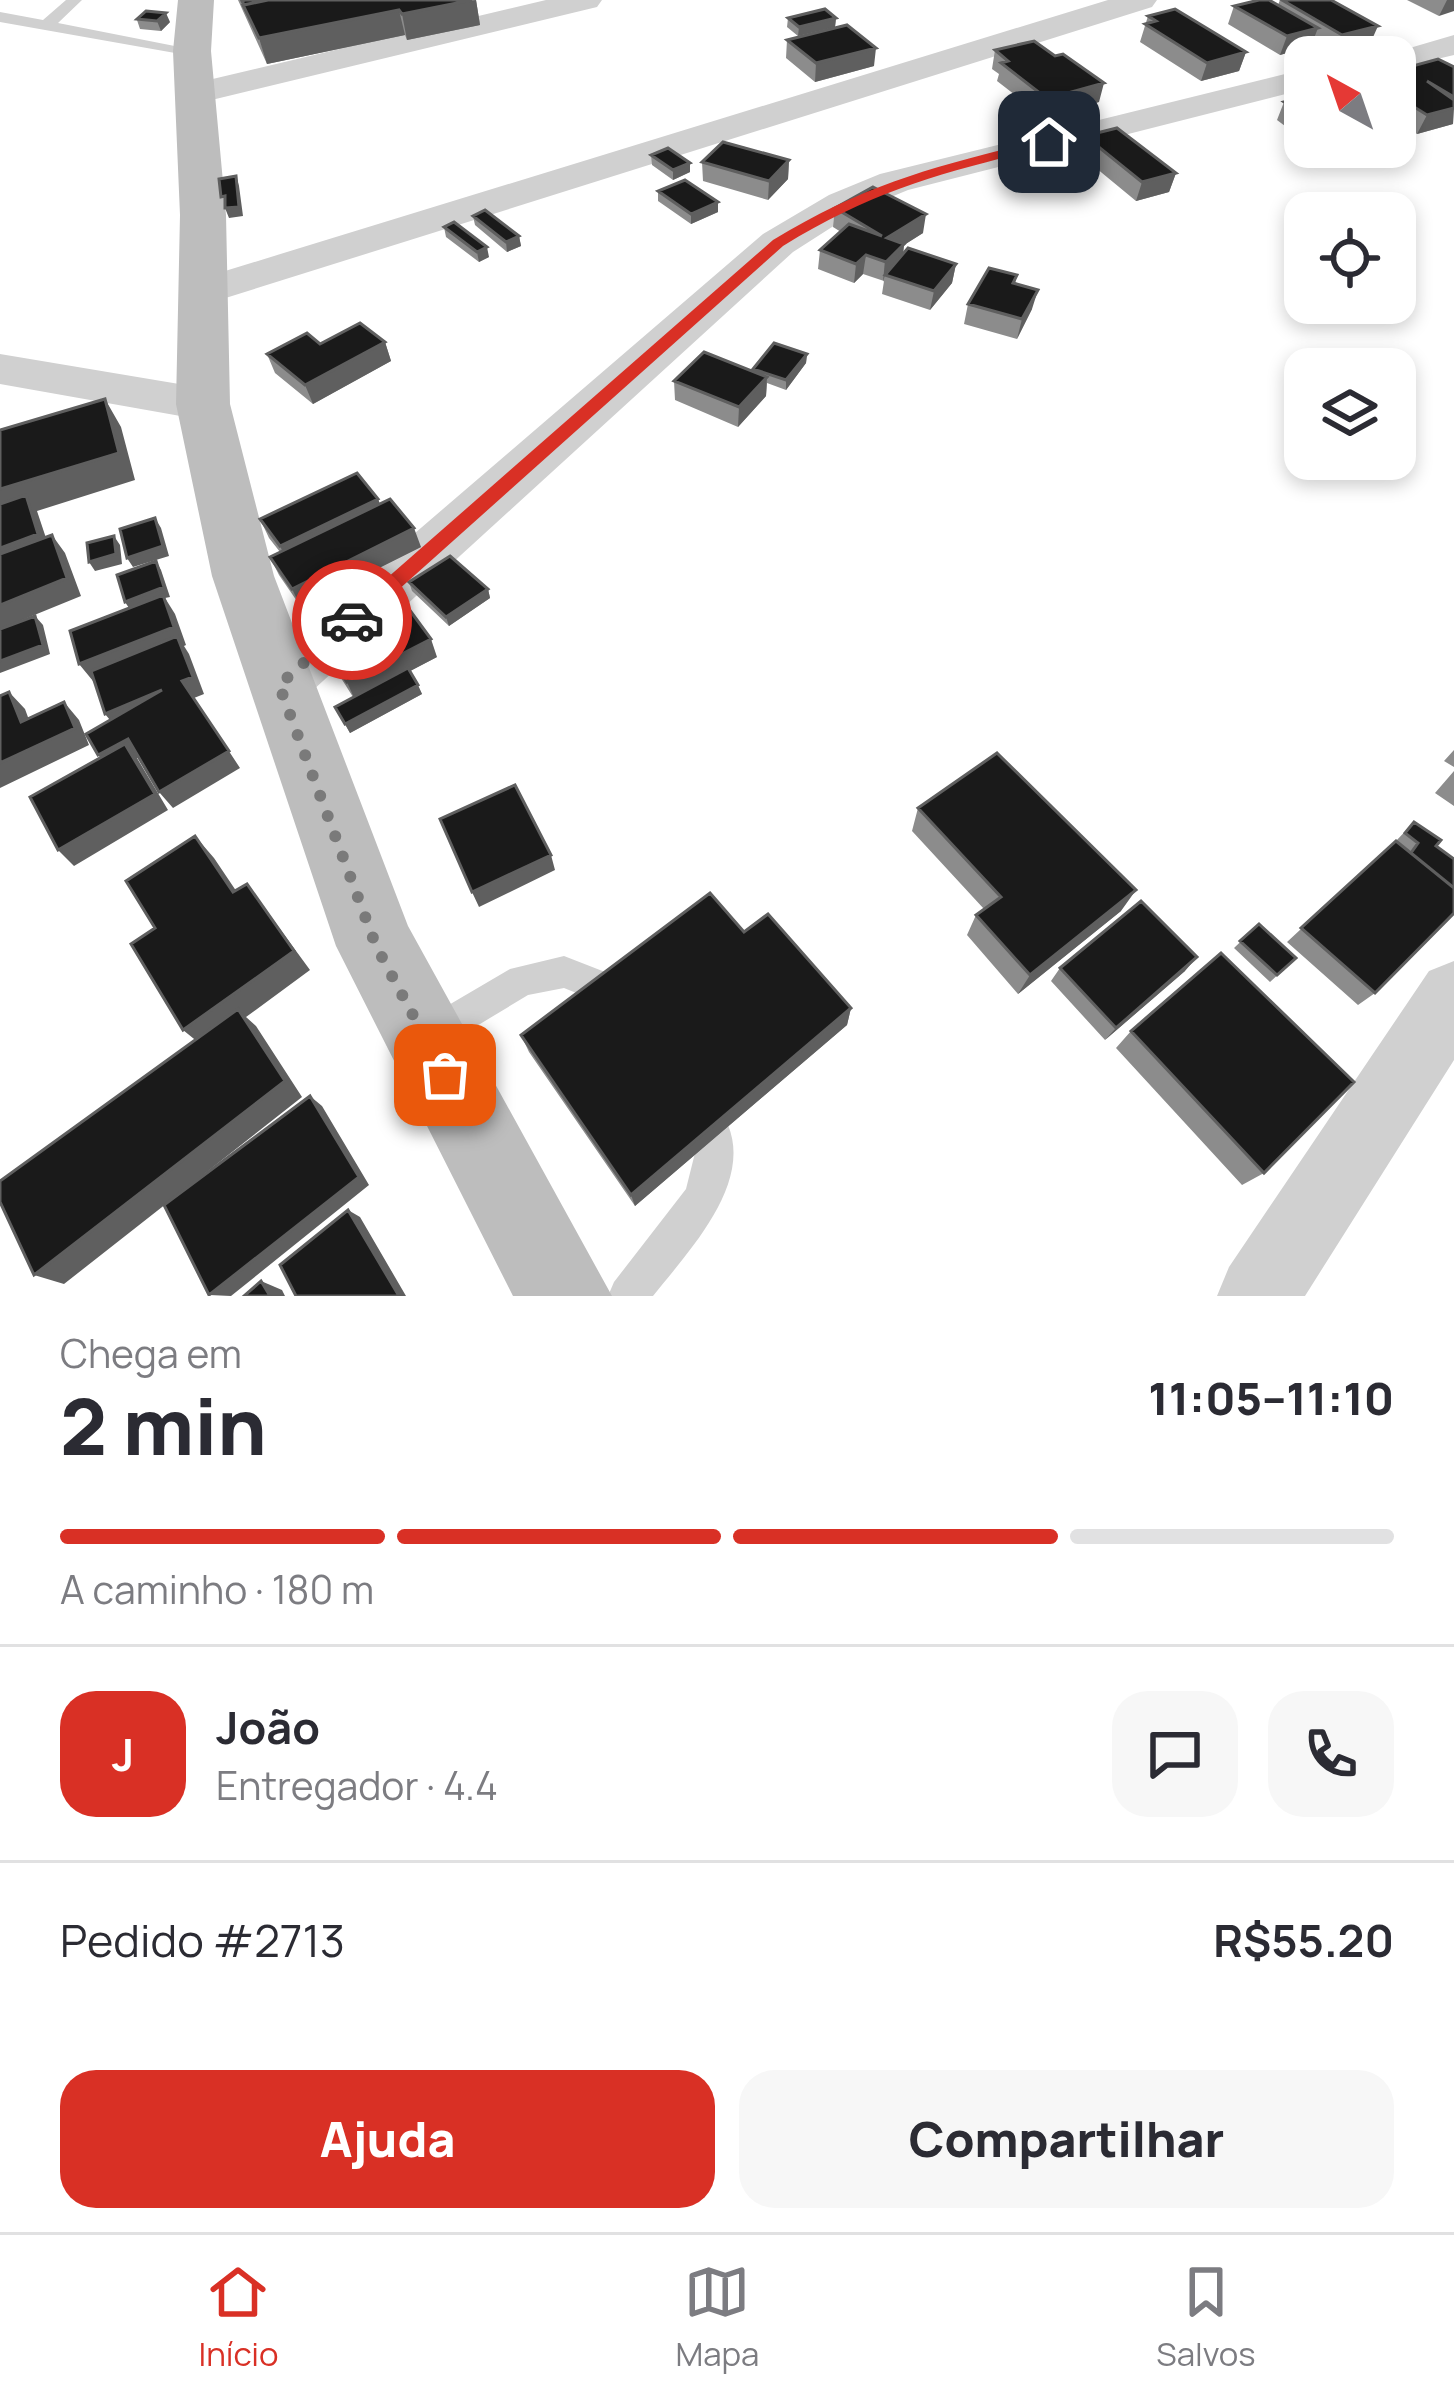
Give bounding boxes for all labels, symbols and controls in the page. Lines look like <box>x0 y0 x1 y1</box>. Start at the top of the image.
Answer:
north arrow <box>1284 36 1416 168</box>
map controls <box>1284 36 1416 480</box>
pin <box>998 91 1100 193</box>
icon: home <box>1016 109 1082 175</box>
button: locate <box>1284 192 1416 324</box>
button: layers <box>1284 348 1416 480</box>
courier <box>292 560 412 680</box>
icon: car <box>319 587 385 653</box>
pin <box>394 1024 496 1126</box>
icon: bag <box>412 1042 478 1108</box>
text: Chega em <box>60 1326 242 1380</box>
text: 11:05–11:10 <box>1148 1367 1394 1429</box>
text: 2 min <box>60 1372 267 1478</box>
text: A caminho · 180 m <box>60 1562 374 1616</box>
button: chat <box>1112 1691 1238 1817</box>
button: phone <box>1268 1691 1394 1817</box>
text: João <box>216 1696 320 1758</box>
text: J <box>112 1723 134 1785</box>
text: Entregador · 4.4 <box>216 1758 498 1812</box>
text: Pedido #2713 <box>60 1909 345 1971</box>
text: R$55.20 <box>1213 1909 1394 1971</box>
button: Ajuda <box>60 2070 715 2208</box>
button: Compartilhar <box>739 2070 1394 2208</box>
tab: Início <box>198 2259 278 2376</box>
tab: Mapa <box>675 2259 759 2376</box>
tab: Salvos <box>1156 2259 1256 2376</box>

